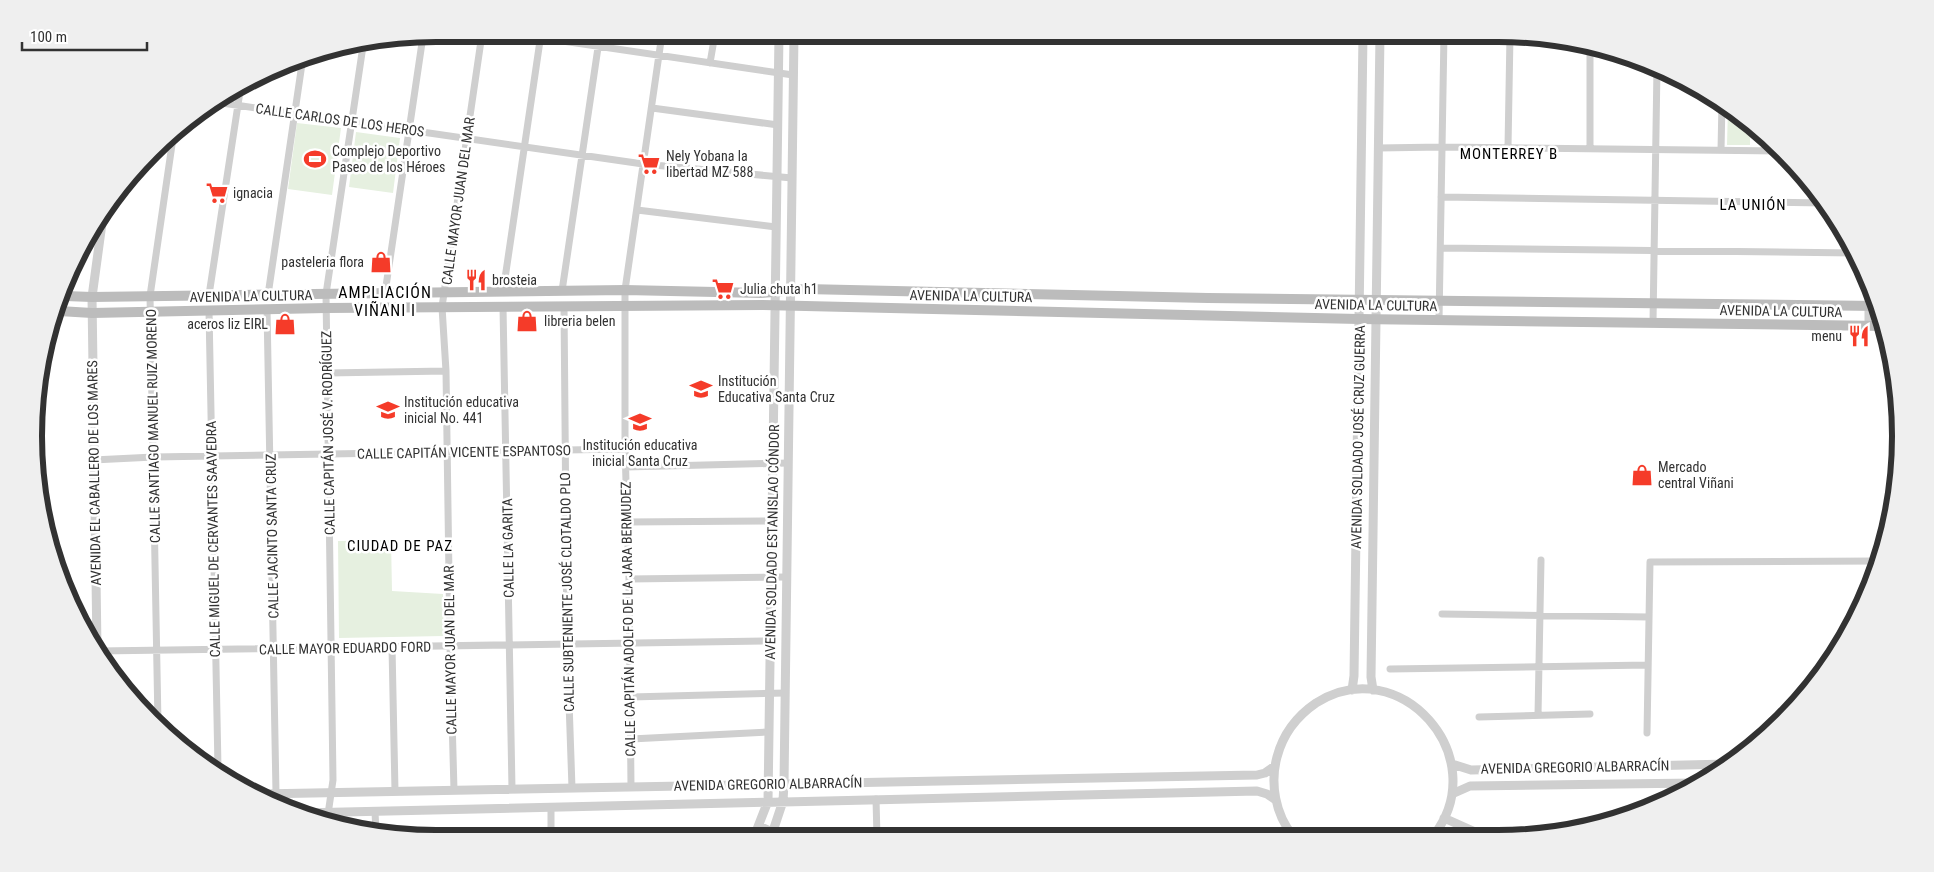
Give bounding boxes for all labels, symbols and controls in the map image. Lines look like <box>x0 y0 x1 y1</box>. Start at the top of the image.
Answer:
scale bar <box>22 20 148 52</box>
text: 100 m <box>30 28 67 46</box>
street label: CALLE CARLOS DE LOS HEROS <box>255 100 425 140</box>
street label: CALLE MAYOR JUAN DEL MAR <box>438 116 478 286</box>
place label: Complejo Deportivo Paseo de los Héroes <box>332 143 445 175</box>
district label: MONTERREY B <box>1460 145 1558 163</box>
sports icon: Complejo Deportivo Paseo de los Héroes <box>302 146 328 172</box>
place label: Nely Yobana la libertad MZ 588 <box>666 148 753 180</box>
supermarket icon: Nely Yobana la libertad MZ 588 <box>636 151 662 177</box>
supermarket icon: ignacia <box>204 180 230 206</box>
place label: ignacia <box>233 185 273 201</box>
district label: LA UNIÓN <box>1719 196 1787 214</box>
shop icon: pasteleria flora <box>368 249 394 275</box>
place label: pasteleria flora <box>281 254 364 270</box>
restaurant icon: brosteia <box>463 267 489 293</box>
place label: brosteia <box>492 272 537 288</box>
supermarket icon: Julia chuta h1 <box>710 276 736 302</box>
place label: Julia chuta h1 <box>740 281 818 297</box>
district label: AMPLIACIÓN VIÑANI I <box>338 282 432 320</box>
street label: AVENIDA LA CULTURA <box>189 287 313 305</box>
street label: AVENIDA LA CULTURA <box>909 287 1033 305</box>
street label: AVENIDA LA CULTURA <box>1314 296 1438 314</box>
street label: AVENIDA LA CULTURA <box>1719 302 1843 320</box>
shop icon: libreria belen <box>514 308 540 334</box>
street label: CALLE SANTIAGO MANUEL RUIZ MORENO <box>143 309 163 543</box>
shop icon: aceros liz EIRL <box>272 311 298 337</box>
place label: libreria belen <box>544 313 615 329</box>
place label: aceros liz EIRL <box>187 316 268 332</box>
restaurant icon: menu <box>1846 323 1872 349</box>
street label: AVENIDA SOLDADO JOSÉ CRUZ GUERRA <box>1347 325 1368 549</box>
place label: menu <box>1811 328 1842 344</box>
street label: CALLE CAPITÁN JOSÉ V. RODRÍGUEZ <box>317 331 338 535</box>
street label: AVENIDA EL CABALLERO DE LOS MARES <box>84 360 104 586</box>
place label: Institución Educativa Santa Cruz <box>718 373 835 405</box>
school or university icon: Institución Educativa Santa Cruz <box>688 376 714 402</box>
place label: Institución educativa inicial No. 441 <box>404 394 519 426</box>
school or university icon: Institución educativa inicial No. 441 <box>375 397 401 423</box>
school or university icon: Institución educativa inicial Santa Cruz <box>627 409 653 435</box>
street label: CALLE MIGUEL DE CERVANTES SAAVEDRA <box>203 421 223 657</box>
street label: AVENIDA SOLDADO ESTANISLAO CÓNDOR <box>761 424 782 660</box>
place label: Institución educativa inicial Santa Cruz <box>582 437 698 469</box>
street label: CALLE CAPITÁN VICENTE ESPANTOSO <box>357 441 571 462</box>
street label: CALLE JACINTO SANTA CRUZ <box>263 453 281 619</box>
place label: Mercado central Viñani <box>1658 459 1734 491</box>
shop icon: Mercado central Viñani <box>1629 462 1655 488</box>
street label: CALLE SUBTENIENTE JOSÉ CLOTALDO PLO <box>556 472 577 712</box>
street label: CALLE CAPITÁN ADOLFO DE LA JARA BERMUDEZ <box>617 481 638 757</box>
street label: CALLE LA GARITA <box>499 498 517 598</box>
district label: CIUDAD DE PAZ <box>347 537 453 555</box>
street label: CALLE MAYOR JUAN DEL MAR <box>441 565 459 735</box>
street label: CALLE MAYOR EDUARDO FORD <box>259 638 431 658</box>
street label: AVENIDA GREGORIO ALBARRACÍN <box>1480 756 1670 777</box>
street label: AVENIDA GREGORIO ALBARRACÍN <box>673 773 863 794</box>

